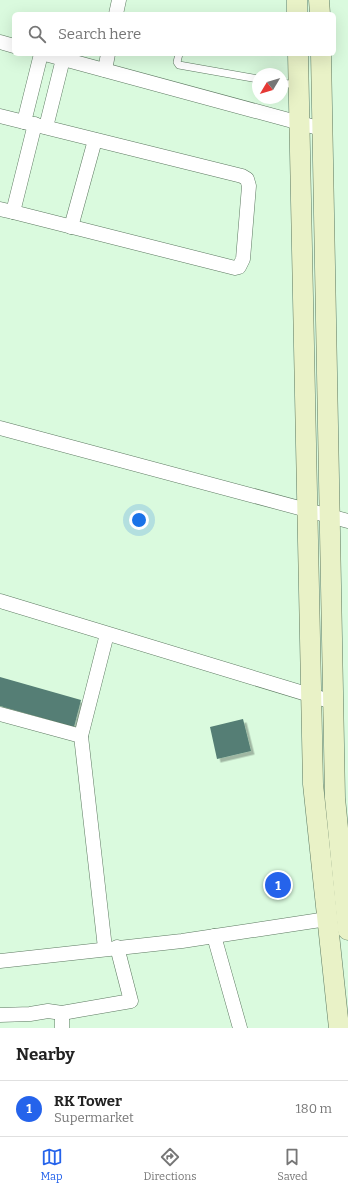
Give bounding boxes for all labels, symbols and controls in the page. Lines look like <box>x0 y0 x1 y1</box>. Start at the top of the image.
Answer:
search box <box>12 12 336 56</box>
icon: search <box>26 23 48 45</box>
text: Search here <box>58 25 141 43</box>
north arrow <box>252 68 288 104</box>
your location <box>129 510 149 530</box>
pin: 1 <box>265 870 291 900</box>
text: Nearby <box>16 1044 75 1065</box>
text: RK Tower <box>54 1092 122 1110</box>
text: 1 <box>26 1101 32 1116</box>
text: 180 m <box>296 1101 332 1116</box>
text: Supermarket <box>54 1110 134 1125</box>
tab: Map <box>40 1146 63 1183</box>
tab: Directions <box>144 1146 196 1183</box>
tab: Saved <box>277 1146 308 1183</box>

